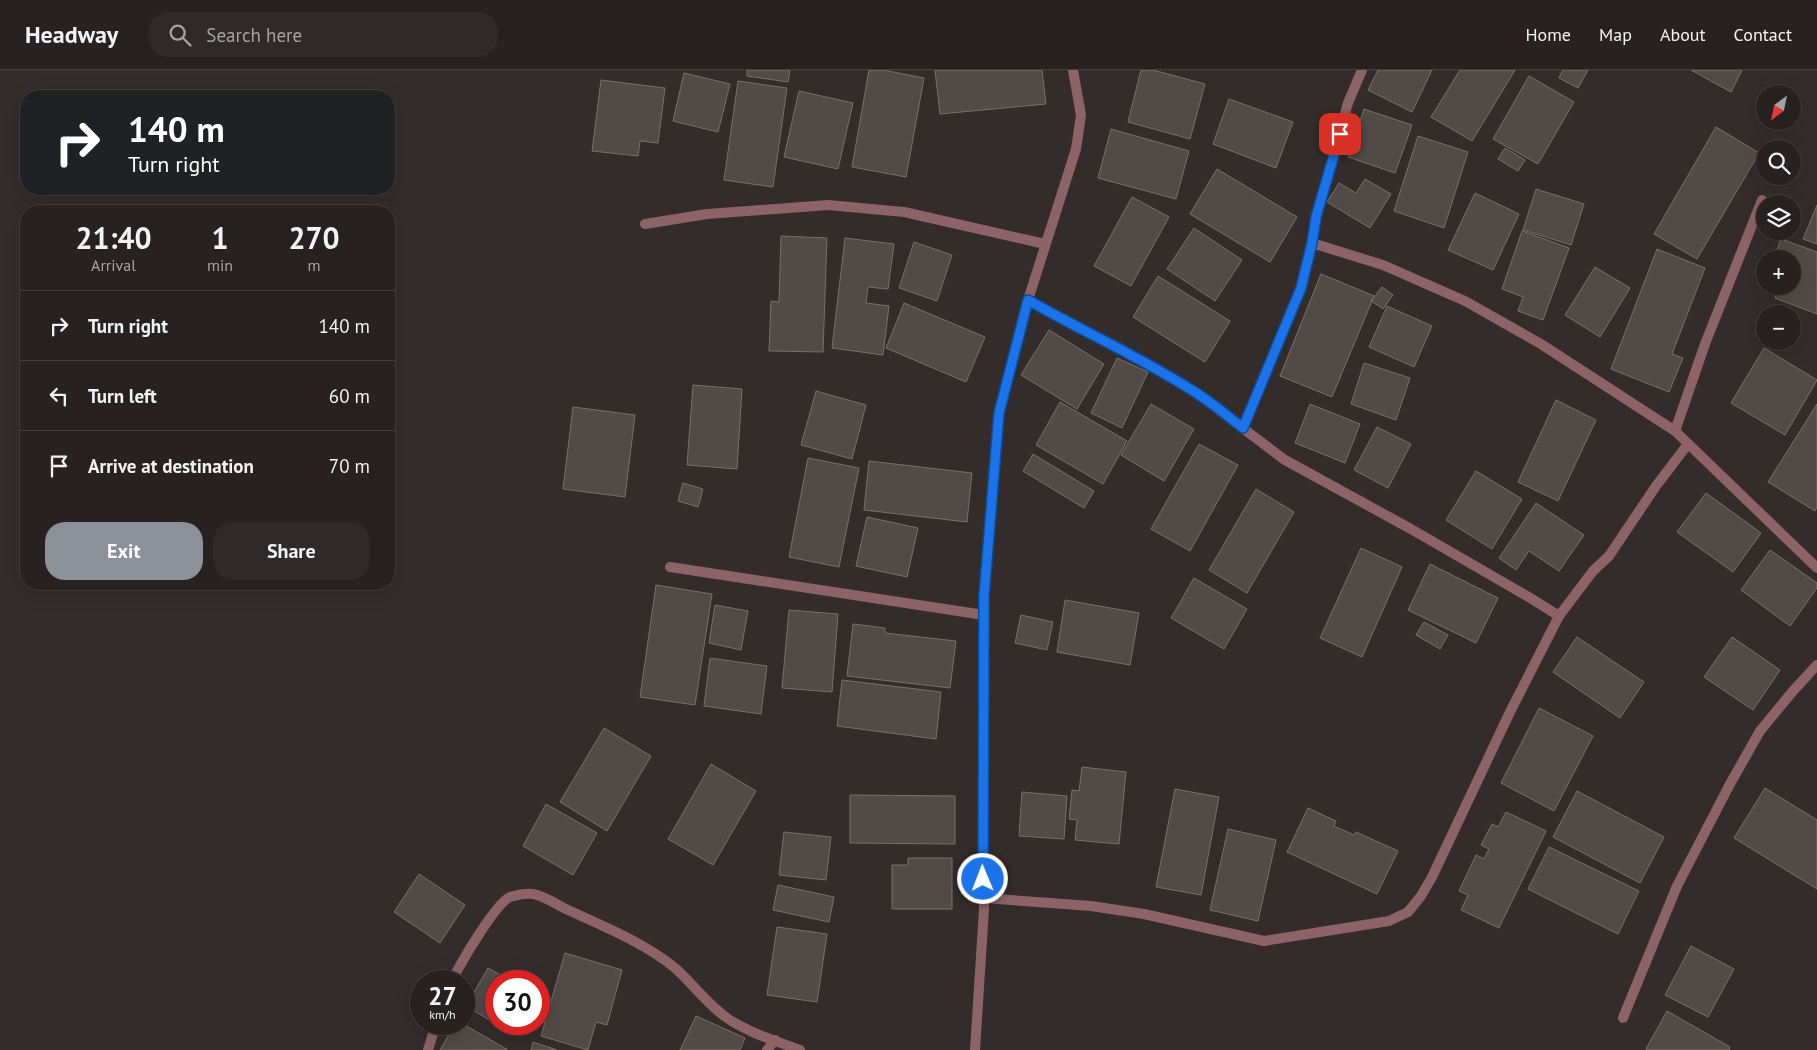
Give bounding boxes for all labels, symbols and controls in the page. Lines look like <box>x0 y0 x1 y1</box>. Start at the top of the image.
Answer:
search box <box>148 12 498 57</box>
text: Headway <box>25 19 118 50</box>
icon: search <box>166 21 194 49</box>
text: Search here <box>206 23 302 47</box>
text: Home <box>1525 23 1571 46</box>
text: Map <box>1599 23 1632 46</box>
text: About <box>1660 23 1706 46</box>
text: Contact <box>1734 23 1792 46</box>
north arrow <box>1756 85 1801 130</box>
map controls <box>1756 85 1801 350</box>
text: 140 m <box>128 106 225 152</box>
icon: right <box>45 110 110 175</box>
pin <box>1319 113 1361 155</box>
icon: arrive <box>1326 120 1354 148</box>
button: search <box>1756 140 1801 185</box>
text: Turn right <box>128 150 220 178</box>
button: layers <box>1756 195 1801 240</box>
text: 21:40 <box>75 218 152 257</box>
text: 1 <box>212 218 229 257</box>
text: 270 <box>288 218 340 257</box>
button: + <box>1756 250 1801 295</box>
text: Arrival <box>91 255 136 275</box>
text: min <box>207 255 233 275</box>
text: m <box>308 255 321 275</box>
button: − <box>1756 305 1801 350</box>
icon: right <box>45 312 73 340</box>
text: Turn right <box>88 314 168 338</box>
text: 140 m <box>318 314 370 338</box>
icon: left <box>45 382 73 410</box>
text: Turn left <box>88 384 157 408</box>
text: 60 m <box>329 384 370 408</box>
icon: arrive <box>45 452 73 480</box>
text: Arrive at destination <box>88 454 254 478</box>
text: 70 m <box>329 454 370 478</box>
button: Exit <box>45 522 203 580</box>
button: Share <box>213 522 370 580</box>
position arrow <box>956 852 1008 904</box>
speed limit sign: 30 <box>485 970 550 1035</box>
text: 27 <box>428 980 457 1012</box>
text: km/h <box>429 1007 456 1022</box>

